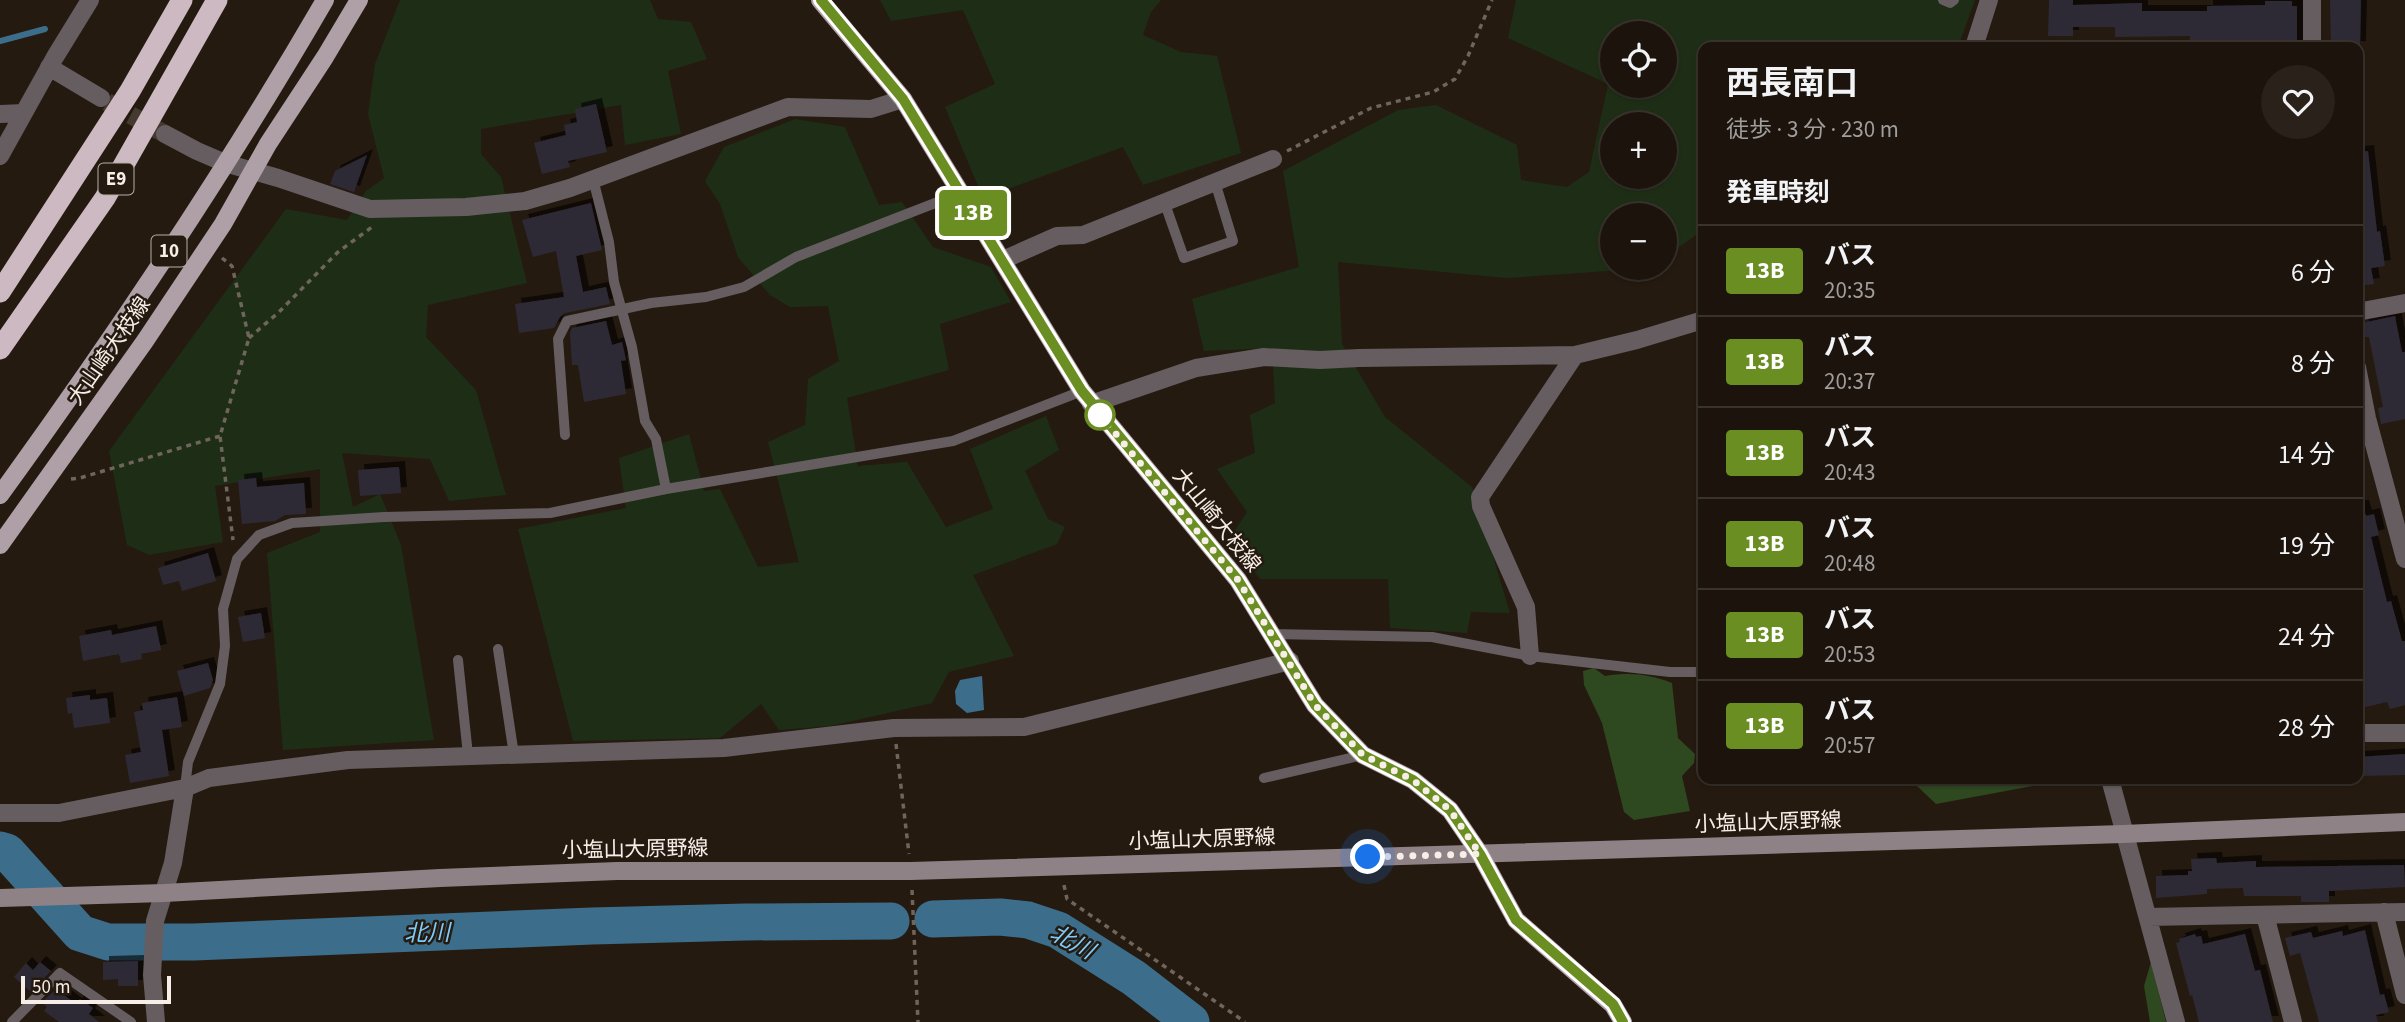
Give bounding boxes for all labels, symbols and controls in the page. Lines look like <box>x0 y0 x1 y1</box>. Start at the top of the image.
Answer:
map controls <box>1600 21 1677 280</box>
button: locate <box>1600 21 1677 98</box>
text: 西長南口 <box>1726 60 1858 107</box>
button: heart <box>2261 65 2335 139</box>
button: + <box>1600 112 1677 189</box>
text: 徒歩 · 3 分 · 230 m <box>1726 113 1899 146</box>
road number: E9 <box>99 164 134 195</box>
text: 発車時刻 <box>1726 174 1830 211</box>
line badge: 13B <box>933 190 1013 236</box>
text: 13B <box>953 195 993 230</box>
button: − <box>1600 203 1677 280</box>
road number: 10 <box>152 235 186 266</box>
text: バス <box>1824 237 1876 274</box>
text: 13B <box>1745 253 1784 288</box>
text: 6 分 <box>2291 254 2335 291</box>
text: 20:35 <box>1824 274 1875 307</box>
street label: 大山崎大枝線 <box>61 291 157 411</box>
text: バス <box>1824 328 1876 365</box>
text: 13B <box>1745 344 1784 379</box>
text: 8 分 <box>2291 345 2335 382</box>
text: 20:37 <box>1824 365 1875 398</box>
unlabelled marker <box>1085 400 1115 430</box>
text: バス <box>1824 419 1876 456</box>
text: 13B <box>1745 435 1784 470</box>
text: 14 分 <box>2278 436 2335 473</box>
text: 20:43 <box>1824 456 1875 489</box>
street label: 大山崎大枝線 <box>1166 462 1268 578</box>
text: バス <box>1824 510 1876 547</box>
text: 13B <box>1745 526 1784 561</box>
text: 19 分 <box>2278 527 2335 564</box>
text: 20:48 <box>1824 547 1875 580</box>
text: バス <box>1824 601 1876 638</box>
text: 13B <box>1745 617 1784 652</box>
text: 24 分 <box>2278 618 2335 655</box>
text: 20:53 <box>1824 638 1875 671</box>
text: バス <box>1824 692 1876 729</box>
text: 13B <box>1745 708 1784 743</box>
text: 28 分 <box>2278 709 2335 746</box>
text: 20:57 <box>1824 729 1875 762</box>
street label: 小塩山大原野線 <box>1694 804 1842 840</box>
street label: 小塩山大原野線 <box>1128 821 1276 857</box>
street label: 小塩山大原野線 <box>561 833 709 865</box>
your location <box>1350 839 1385 874</box>
water label: 北川 <box>404 916 453 950</box>
water label: 北川 <box>1044 917 1103 969</box>
scale bar <box>21 973 172 1005</box>
text: 50 m <box>32 974 70 1001</box>

